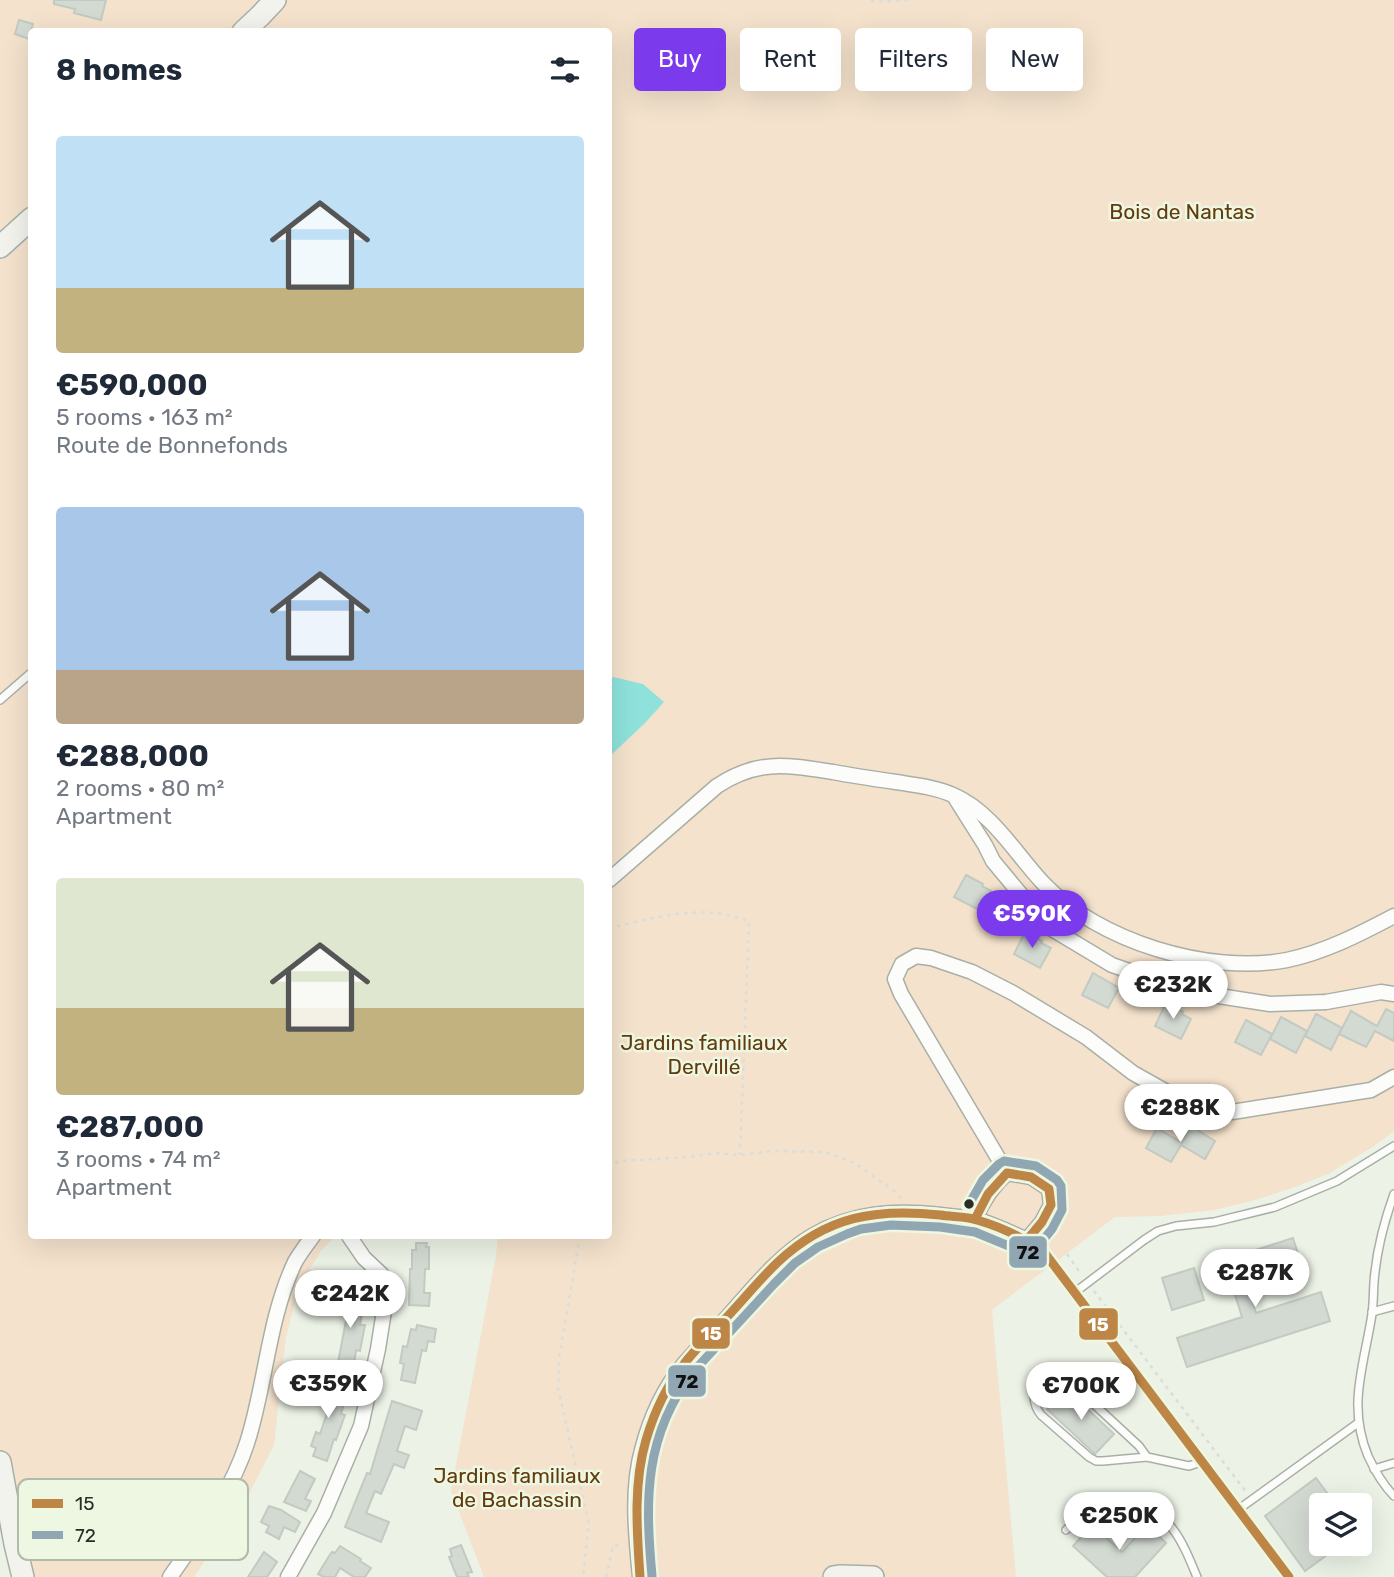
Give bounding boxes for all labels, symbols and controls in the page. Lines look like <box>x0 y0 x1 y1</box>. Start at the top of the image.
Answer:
chip: Buy <box>634 28 726 91</box>
chip: Rent <box>740 28 841 91</box>
chip: Filters <box>855 28 972 91</box>
chip: New <box>986 28 1083 91</box>
icon: filters <box>546 51 584 89</box>
text: 8 homes <box>56 52 182 88</box>
icon: home <box>257 182 383 308</box>
park label: Bois de Nantas <box>1109 199 1255 224</box>
text: €590,000 <box>56 367 208 403</box>
text: 5 rooms · 163 m² <box>56 403 233 431</box>
text: Route de Bonnefonds <box>56 431 288 459</box>
icon: home <box>257 553 383 679</box>
text: €288,000 <box>56 738 209 774</box>
text: 2 rooms · 80 m² <box>56 774 224 802</box>
text: Apartment <box>56 802 172 830</box>
pin: €590K <box>983 890 1081 950</box>
text: €590K <box>993 899 1071 927</box>
icon: home <box>257 924 383 1050</box>
pin: €232K <box>1124 962 1222 1021</box>
text: €232K <box>1134 970 1212 998</box>
park label: Jardins familiaux Dervillé <box>620 1030 788 1079</box>
pin: €288K <box>1131 1084 1229 1144</box>
text: €288K <box>1140 1093 1220 1121</box>
text: €287,000 <box>56 1109 204 1145</box>
text: 3 rooms · 74 m² <box>56 1145 221 1173</box>
text: Apartment <box>56 1173 172 1201</box>
unlabelled marker <box>962 1197 976 1211</box>
line badge: 72 <box>1008 1235 1048 1269</box>
text: 72 <box>1016 1241 1040 1264</box>
pin: €287K <box>1206 1250 1304 1309</box>
text: €287K <box>1216 1258 1294 1286</box>
pin: €242K <box>301 1270 399 1330</box>
text: €242K <box>311 1279 389 1307</box>
line badge: 15 <box>1078 1307 1119 1341</box>
text: 15 <box>1087 1313 1109 1336</box>
line badge: 15 <box>691 1317 731 1350</box>
text: 15 <box>700 1322 722 1345</box>
pin: €359K <box>279 1360 377 1420</box>
pin: €700K <box>1032 1362 1130 1422</box>
line badge: 72 <box>667 1364 707 1398</box>
text: €359K <box>289 1369 367 1397</box>
text: 72 <box>675 1370 699 1393</box>
text: €700K <box>1042 1371 1120 1399</box>
park label: Jardins familiaux de Bachassin <box>433 1463 601 1512</box>
legend <box>18 1479 248 1560</box>
text: 15 <box>75 1492 94 1515</box>
pin: €250K <box>1070 1492 1168 1552</box>
map controls <box>1309 1493 1372 1556</box>
button: layers <box>1309 1493 1372 1556</box>
text: €250K <box>1080 1501 1158 1529</box>
text: 72 <box>75 1524 96 1547</box>

